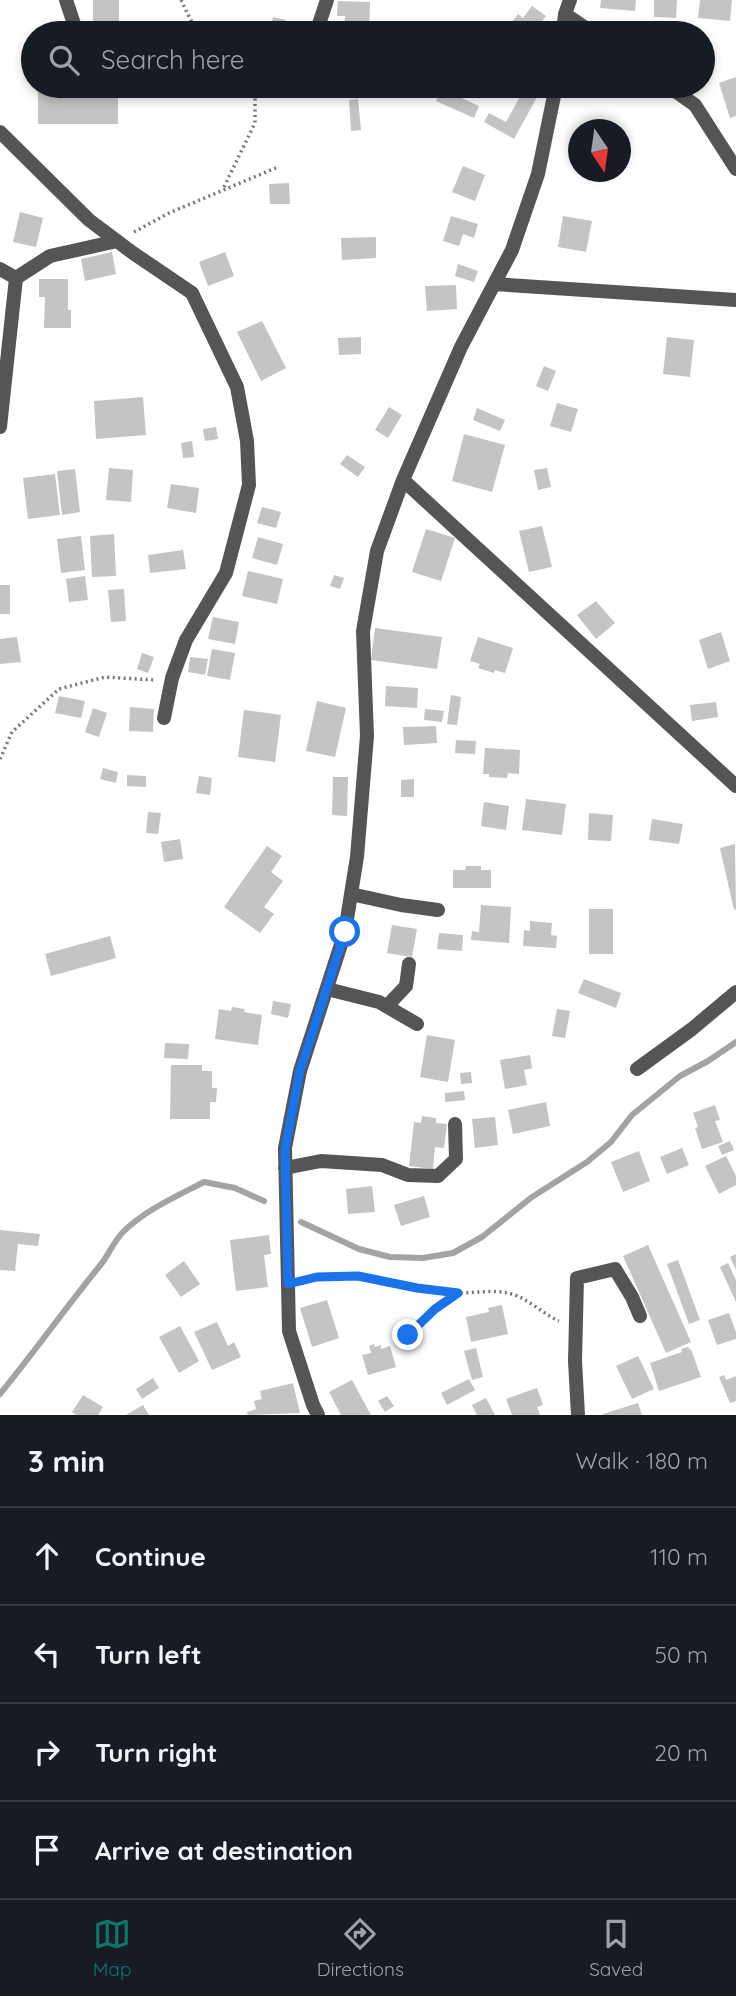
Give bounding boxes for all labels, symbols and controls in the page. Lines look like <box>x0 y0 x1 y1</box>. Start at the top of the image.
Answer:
search box <box>21 21 715 98</box>
icon: search <box>45 41 83 79</box>
text: Search here <box>101 43 245 76</box>
north arrow <box>568 119 631 182</box>
route start <box>329 916 360 947</box>
route end <box>392 1319 423 1350</box>
text: 3 min <box>28 1442 105 1480</box>
text: Walk · 180 m <box>576 1446 708 1475</box>
icon: ahead <box>28 1537 66 1575</box>
text: Continue <box>95 1540 206 1573</box>
text: 110 m <box>650 1542 708 1571</box>
icon: left <box>28 1635 66 1673</box>
text: Turn left <box>95 1638 202 1671</box>
text: 50 m <box>655 1640 708 1669</box>
icon: right <box>28 1733 66 1771</box>
text: Turn right <box>95 1736 217 1769</box>
text: 20 m <box>654 1738 708 1767</box>
icon: arrive <box>28 1831 66 1869</box>
text: Arrive at destination <box>95 1834 353 1867</box>
tab: Map <box>93 1915 131 1981</box>
tab: Directions <box>317 1915 404 1981</box>
tab: Saved <box>589 1915 643 1981</box>

